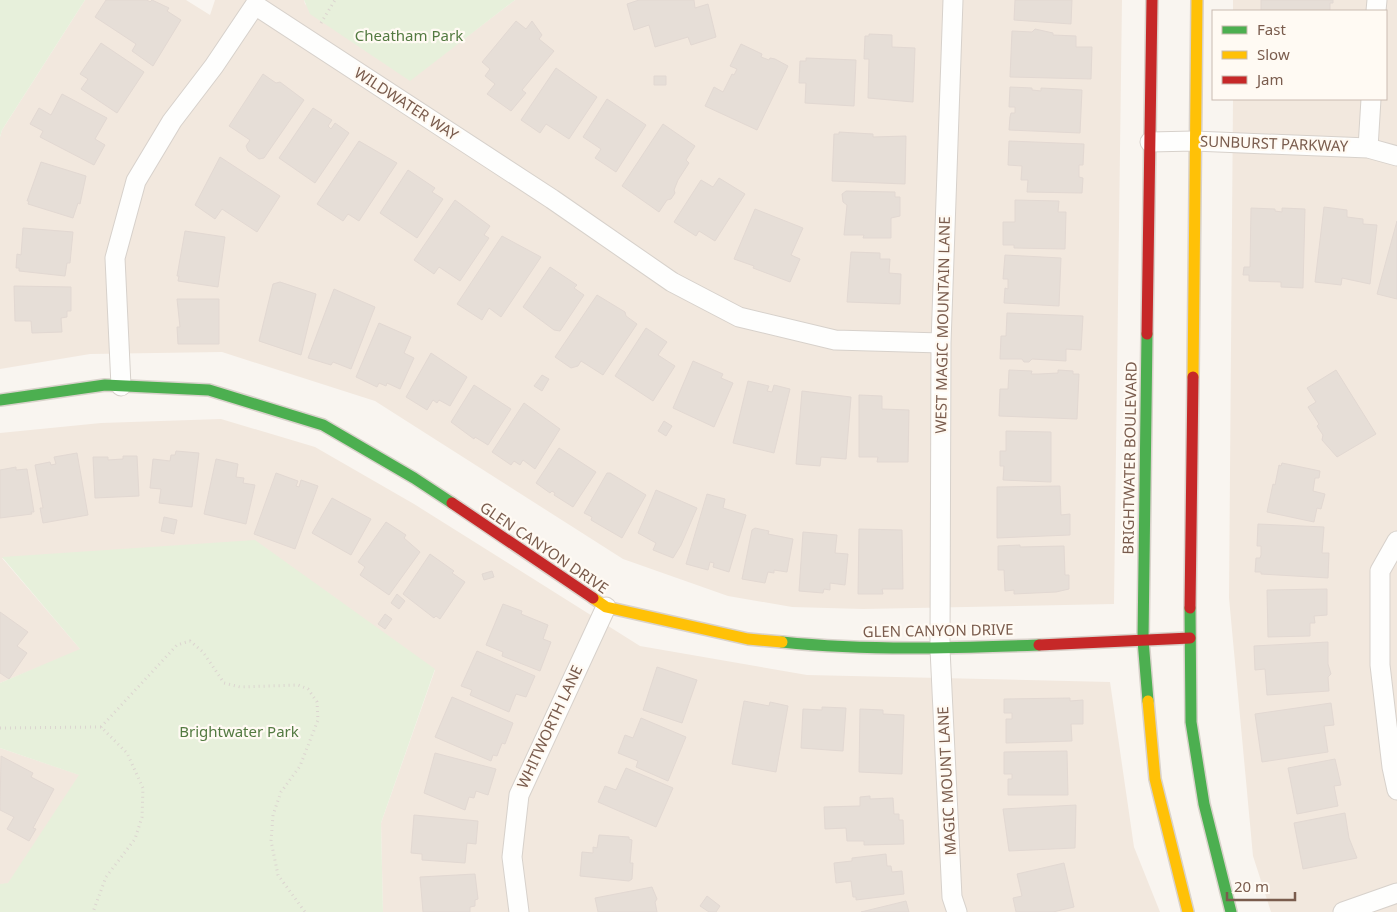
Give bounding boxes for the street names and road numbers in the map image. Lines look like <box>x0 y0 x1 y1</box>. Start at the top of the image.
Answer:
street label: WILDWATER WAY <box>351 62 463 145</box>
street label: SUNBURST PARKWAY <box>1200 130 1349 156</box>
street label: WEST MAGIC MOUNTAIN LANE <box>930 216 954 434</box>
street label: BRIGHTWATER BOULEVARD <box>1117 361 1141 555</box>
street label: GLEN CANYON DRIVE <box>476 497 613 598</box>
street label: GLEN CANYON DRIVE <box>862 619 1014 641</box>
street label: WHITWORTH LANE <box>512 662 586 791</box>
street label: MAGIC MOUNT LANE <box>932 706 960 856</box>

